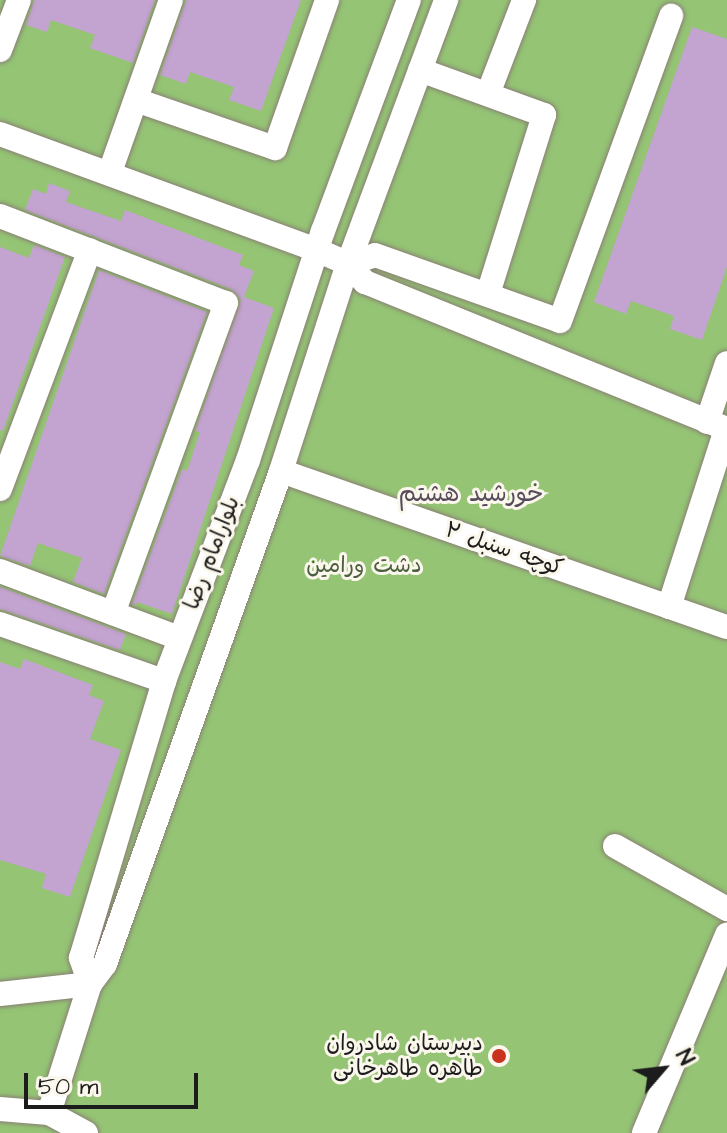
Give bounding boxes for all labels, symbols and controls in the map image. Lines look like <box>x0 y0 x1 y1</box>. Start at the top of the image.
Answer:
district label: خورشید هشتم <box>399 481 543 509</box>
street label: بلوارامام رضا <box>178 493 246 613</box>
street label: کوچه سنبل ۲ <box>441 516 567 582</box>
park label: دشت ورامین <box>306 553 422 579</box>
north arrow <box>623 1029 703 1109</box>
place label: دبیرستان شادروان طاهره طاهرخانی <box>326 1030 483 1082</box>
text: N <box>668 1044 702 1071</box>
marker: دبیرستان شادروان طاهره طاهرخانی <box>490 1047 508 1065</box>
scale bar <box>28 1057 202 1107</box>
text: 50 m <box>38 1070 98 1104</box>

